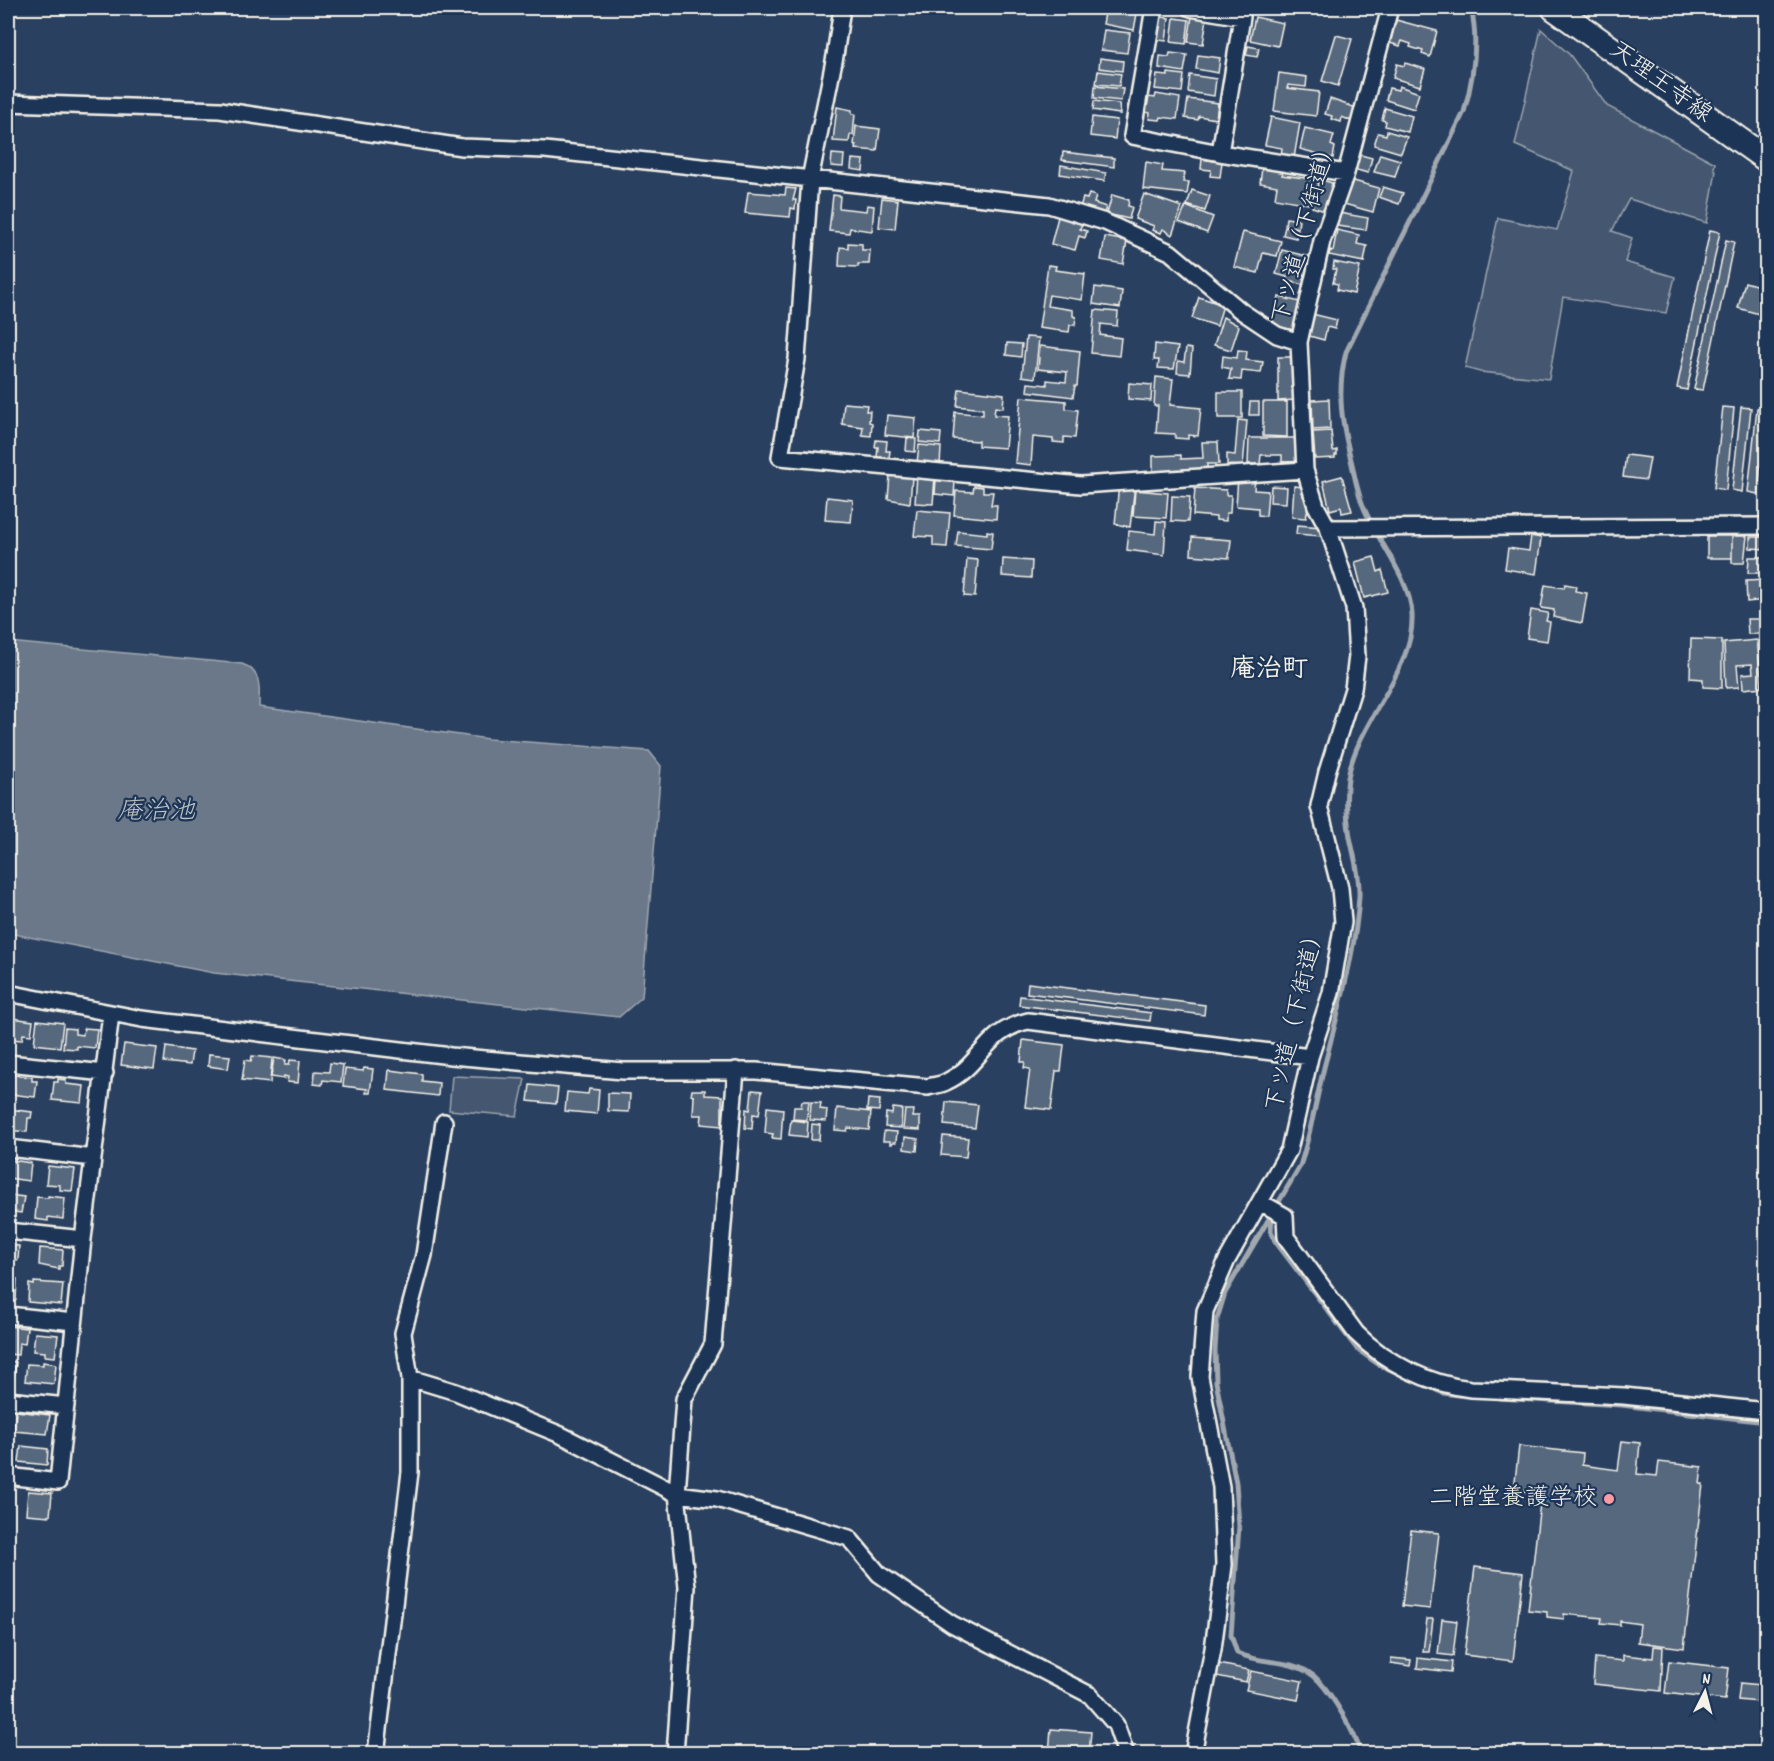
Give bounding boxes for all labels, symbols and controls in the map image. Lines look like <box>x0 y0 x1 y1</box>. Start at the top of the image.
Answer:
street label: 天理王寺線 <box>1601 34 1719 132</box>
street label: 下ツ道（下街道） <box>1265 134 1347 328</box>
district label: 庵治町 <box>1230 652 1308 689</box>
water label: 庵治池 <box>117 794 196 831</box>
street label: 下ツ道（下街道） <box>1259 921 1335 1115</box>
place label: 二階堂養護学校 <box>1429 1482 1597 1516</box>
marker: 二階堂養護学校 <box>1602 1492 1616 1506</box>
north arrow <box>1675 1662 1735 1722</box>
text: N <box>1701 1668 1712 1691</box>

